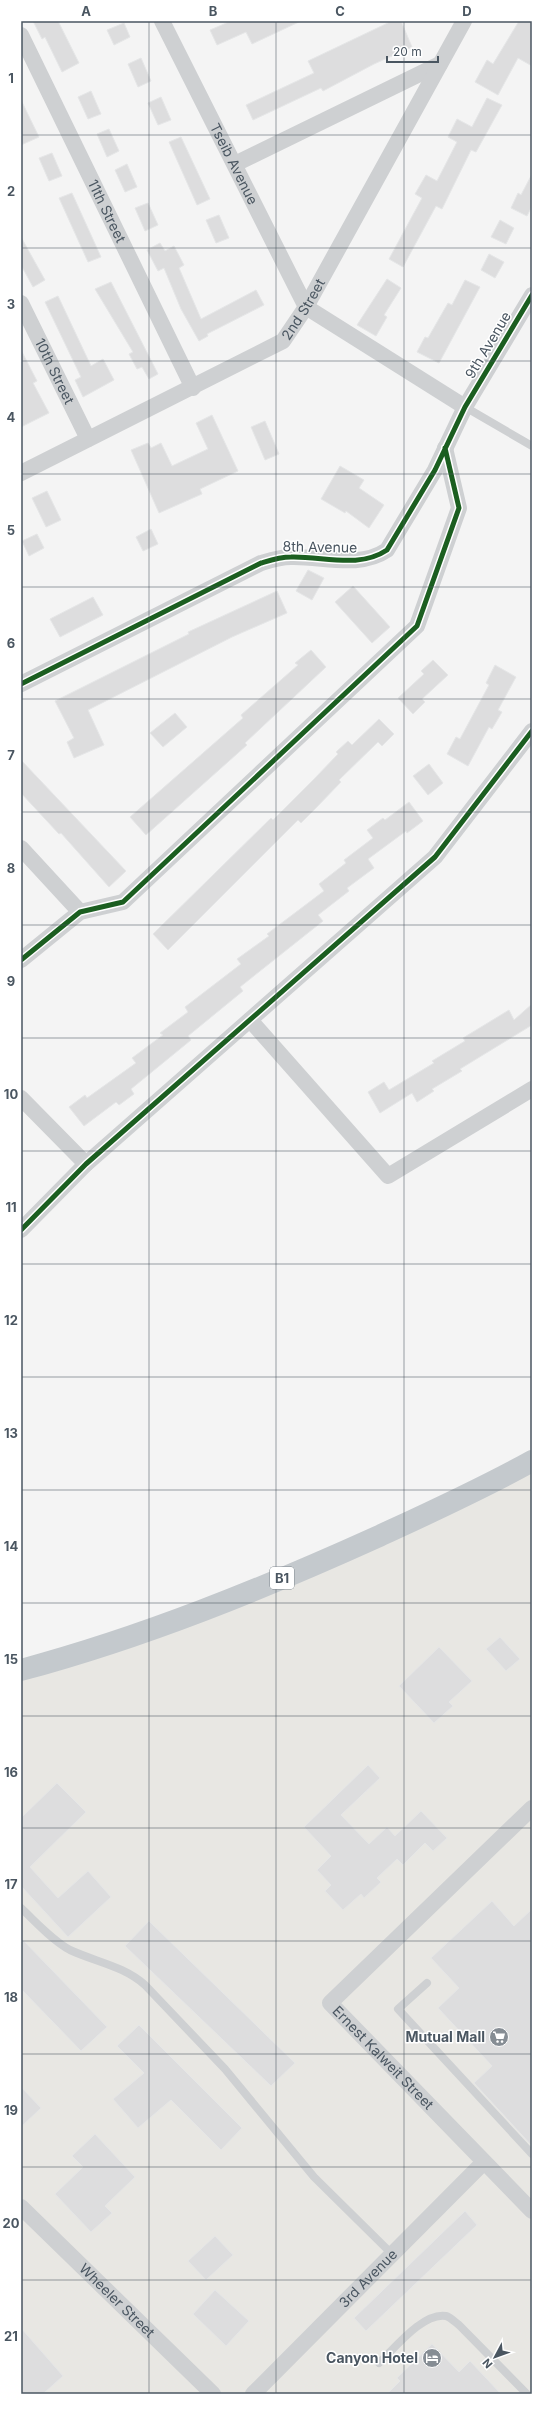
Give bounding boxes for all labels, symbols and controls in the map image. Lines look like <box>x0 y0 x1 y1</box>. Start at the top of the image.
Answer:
text: A <box>81 3 91 19</box>
text: B <box>209 3 218 19</box>
text: C <box>335 3 345 19</box>
text: D <box>462 3 472 19</box>
scale bar <box>387 38 438 64</box>
text: 20 m <box>393 44 422 59</box>
text: 1 <box>8 70 14 86</box>
street label: Tseib Avenue <box>207 120 262 207</box>
street label: 11th Street <box>85 177 130 246</box>
text: 2 <box>7 183 15 199</box>
street label: 2nd Street <box>277 275 328 343</box>
text: 3 <box>7 296 15 312</box>
street label: 9th Avenue <box>461 308 514 381</box>
street label: 10th Street <box>32 335 79 407</box>
text: 4 <box>7 409 16 425</box>
text: 5 <box>7 522 15 538</box>
street label: 8th Avenue <box>283 537 357 556</box>
text: 6 <box>7 635 15 651</box>
text: 7 <box>7 747 15 763</box>
text: 8 <box>7 860 15 876</box>
text: 9 <box>7 973 15 989</box>
text: 10 <box>4 1086 18 1102</box>
text: 11 <box>5 1199 17 1215</box>
text: 12 <box>4 1312 18 1328</box>
text: 13 <box>4 1425 18 1441</box>
text: 14 <box>4 1538 18 1554</box>
road number: B1 <box>270 1567 294 1589</box>
text: 15 <box>4 1651 18 1667</box>
text: 16 <box>4 1764 18 1780</box>
text: 17 <box>4 1876 18 1892</box>
text: 18 <box>4 1989 18 2005</box>
street label: Ernest Kalweit Street <box>329 2002 438 2113</box>
supermarket icon: Mutual Mall <box>488 2026 510 2048</box>
place label: Mutual Mall <box>405 2028 485 2045</box>
text: 19 <box>4 2102 18 2118</box>
text: 20 <box>3 2215 20 2231</box>
street label: 3rd Avenue <box>335 2245 400 2311</box>
street label: Wheeler Street <box>76 2260 159 2341</box>
text: 21 <box>4 2328 18 2344</box>
north arrow <box>475 2337 515 2377</box>
hotel icon: Canyon Hotel <box>421 2347 443 2369</box>
place label: Canyon Hotel <box>326 2349 418 2366</box>
text: N <box>479 2356 495 2371</box>

